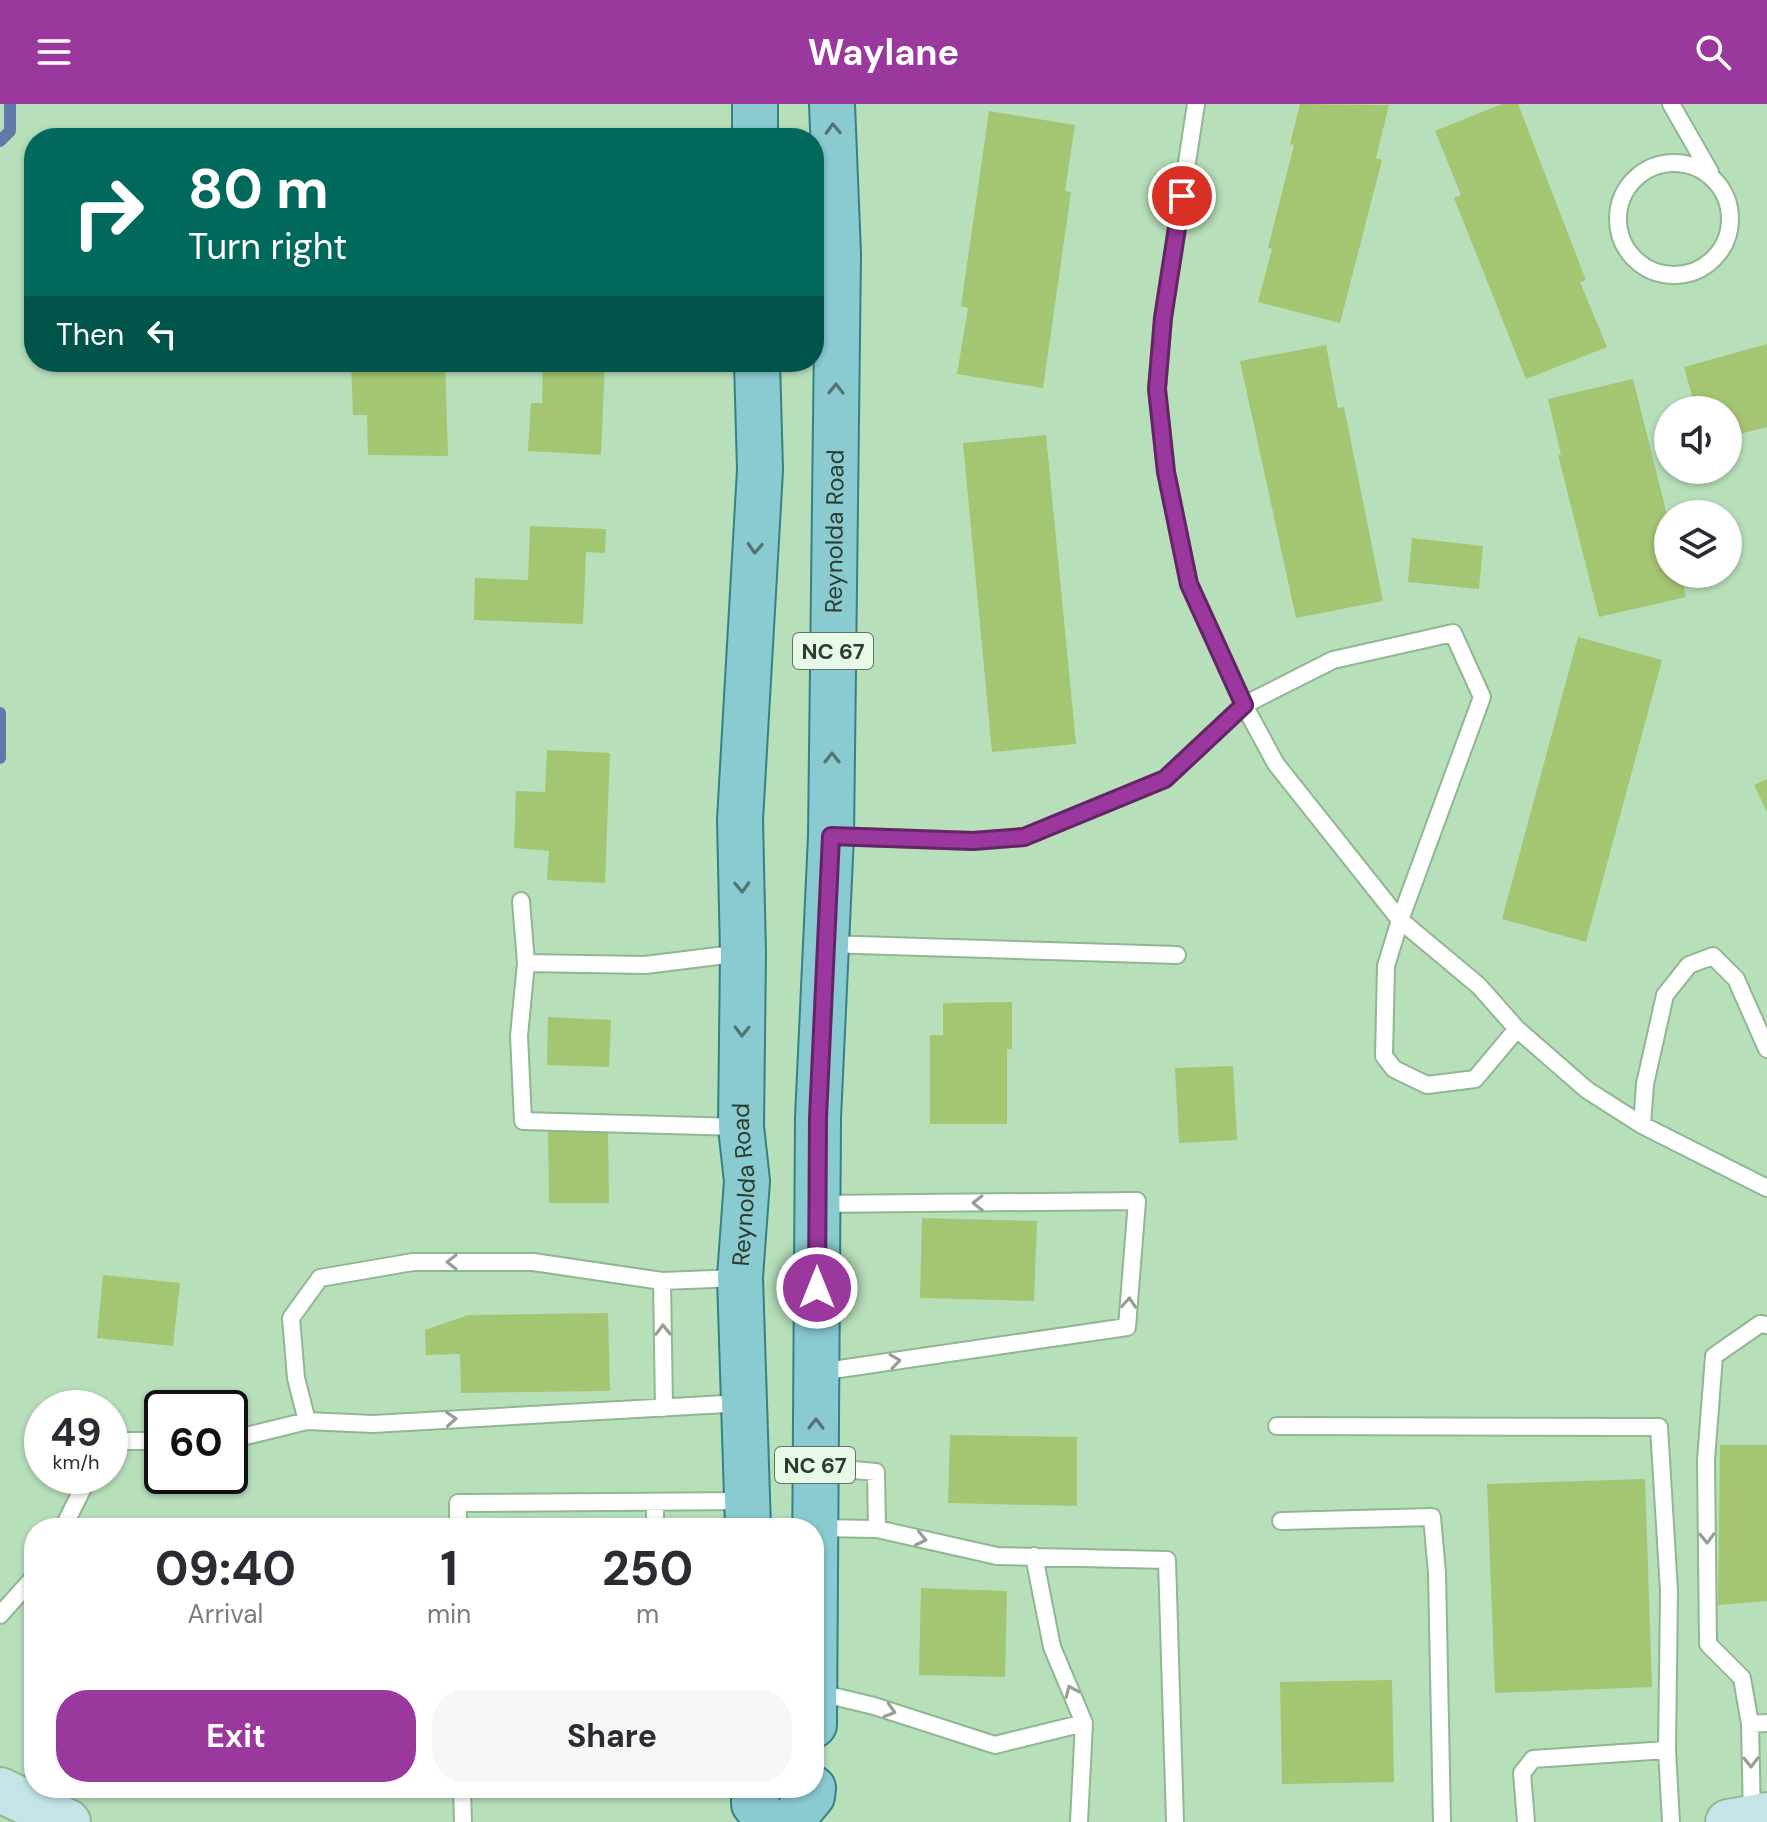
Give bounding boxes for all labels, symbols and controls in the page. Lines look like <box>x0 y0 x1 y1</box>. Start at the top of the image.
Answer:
text: Waylane <box>808 29 959 76</box>
icon: menu <box>32 30 76 74</box>
icon: search <box>1691 30 1735 74</box>
one-way arrow <box>825 122 842 135</box>
text: 80 m <box>188 152 329 225</box>
icon: right <box>56 160 160 264</box>
pin <box>1148 162 1216 230</box>
icon: arrive <box>1160 174 1204 218</box>
text: Turn right <box>188 223 347 270</box>
icon: left <box>140 312 184 356</box>
text: Then <box>56 315 124 354</box>
one-way arrow <box>827 382 844 395</box>
map controls <box>1654 396 1742 588</box>
button: sound <box>1654 396 1742 484</box>
street label: Reynolda Road <box>818 449 851 613</box>
button: layers <box>1654 500 1742 588</box>
one-way arrow <box>747 542 764 555</box>
road number: NC 67 <box>793 633 873 669</box>
one-way arrow <box>823 751 841 764</box>
one-way arrow <box>733 881 750 894</box>
one-way arrow <box>733 1025 751 1038</box>
street label: Reynolda Road <box>725 1103 762 1267</box>
one-way arrow <box>971 1194 984 1212</box>
position arrow <box>775 1246 859 1330</box>
one-way arrow <box>445 1253 458 1271</box>
one-way arrow <box>1120 1296 1137 1309</box>
one-way arrow <box>654 1323 672 1336</box>
one-way arrow <box>888 1353 901 1370</box>
speed limit sign: 60 <box>144 1390 248 1494</box>
text: 49 <box>50 1406 102 1458</box>
one-way arrow <box>445 1411 458 1428</box>
one-way arrow <box>808 1417 825 1430</box>
road number: NC 67 <box>775 1447 855 1483</box>
text: km/h <box>52 1449 100 1475</box>
one-way arrow <box>914 1530 928 1547</box>
one-way arrow <box>1698 1532 1716 1545</box>
text: 09:40 <box>155 1537 296 1600</box>
text: 1 <box>440 1537 458 1600</box>
text: 250 <box>602 1537 693 1600</box>
text: Arrival <box>188 1597 263 1631</box>
text: min <box>427 1597 471 1631</box>
text: m <box>636 1597 659 1631</box>
one-way arrow <box>1064 1685 1080 1699</box>
button: Exit <box>56 1690 416 1782</box>
button: Share <box>432 1690 792 1782</box>
one-way arrow <box>883 1702 897 1718</box>
one-way arrow <box>1742 1756 1760 1769</box>

